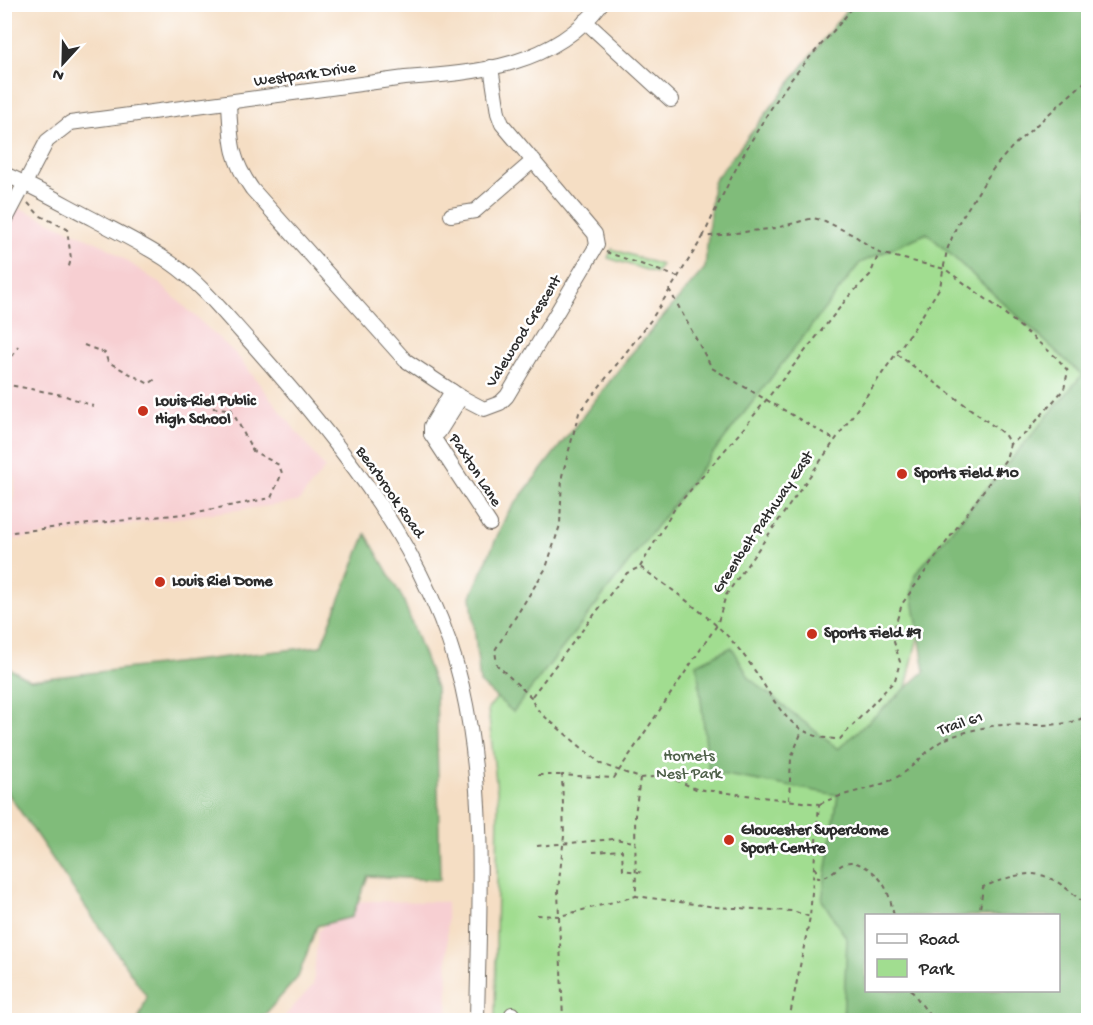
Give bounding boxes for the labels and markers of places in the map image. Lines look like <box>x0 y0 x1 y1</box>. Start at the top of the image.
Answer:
place label: Louis-Riel Public High School <box>155 393 257 430</box>
marker: Louis-Riel Public High School <box>136 404 150 418</box>
place label: Sports Field #10 <box>914 465 1019 484</box>
marker: Sports Field #10 <box>895 467 909 481</box>
place label: Louis Riel Dome <box>172 573 273 592</box>
marker: Louis Riel Dome <box>153 575 167 589</box>
place label: Sports Field #9 <box>824 625 921 644</box>
marker: Sports Field #9 <box>805 627 819 641</box>
place label: Gloucester Superdome Sport Centre <box>741 822 889 859</box>
marker: Gloucester Superdome Sport Centre <box>722 833 736 847</box>

